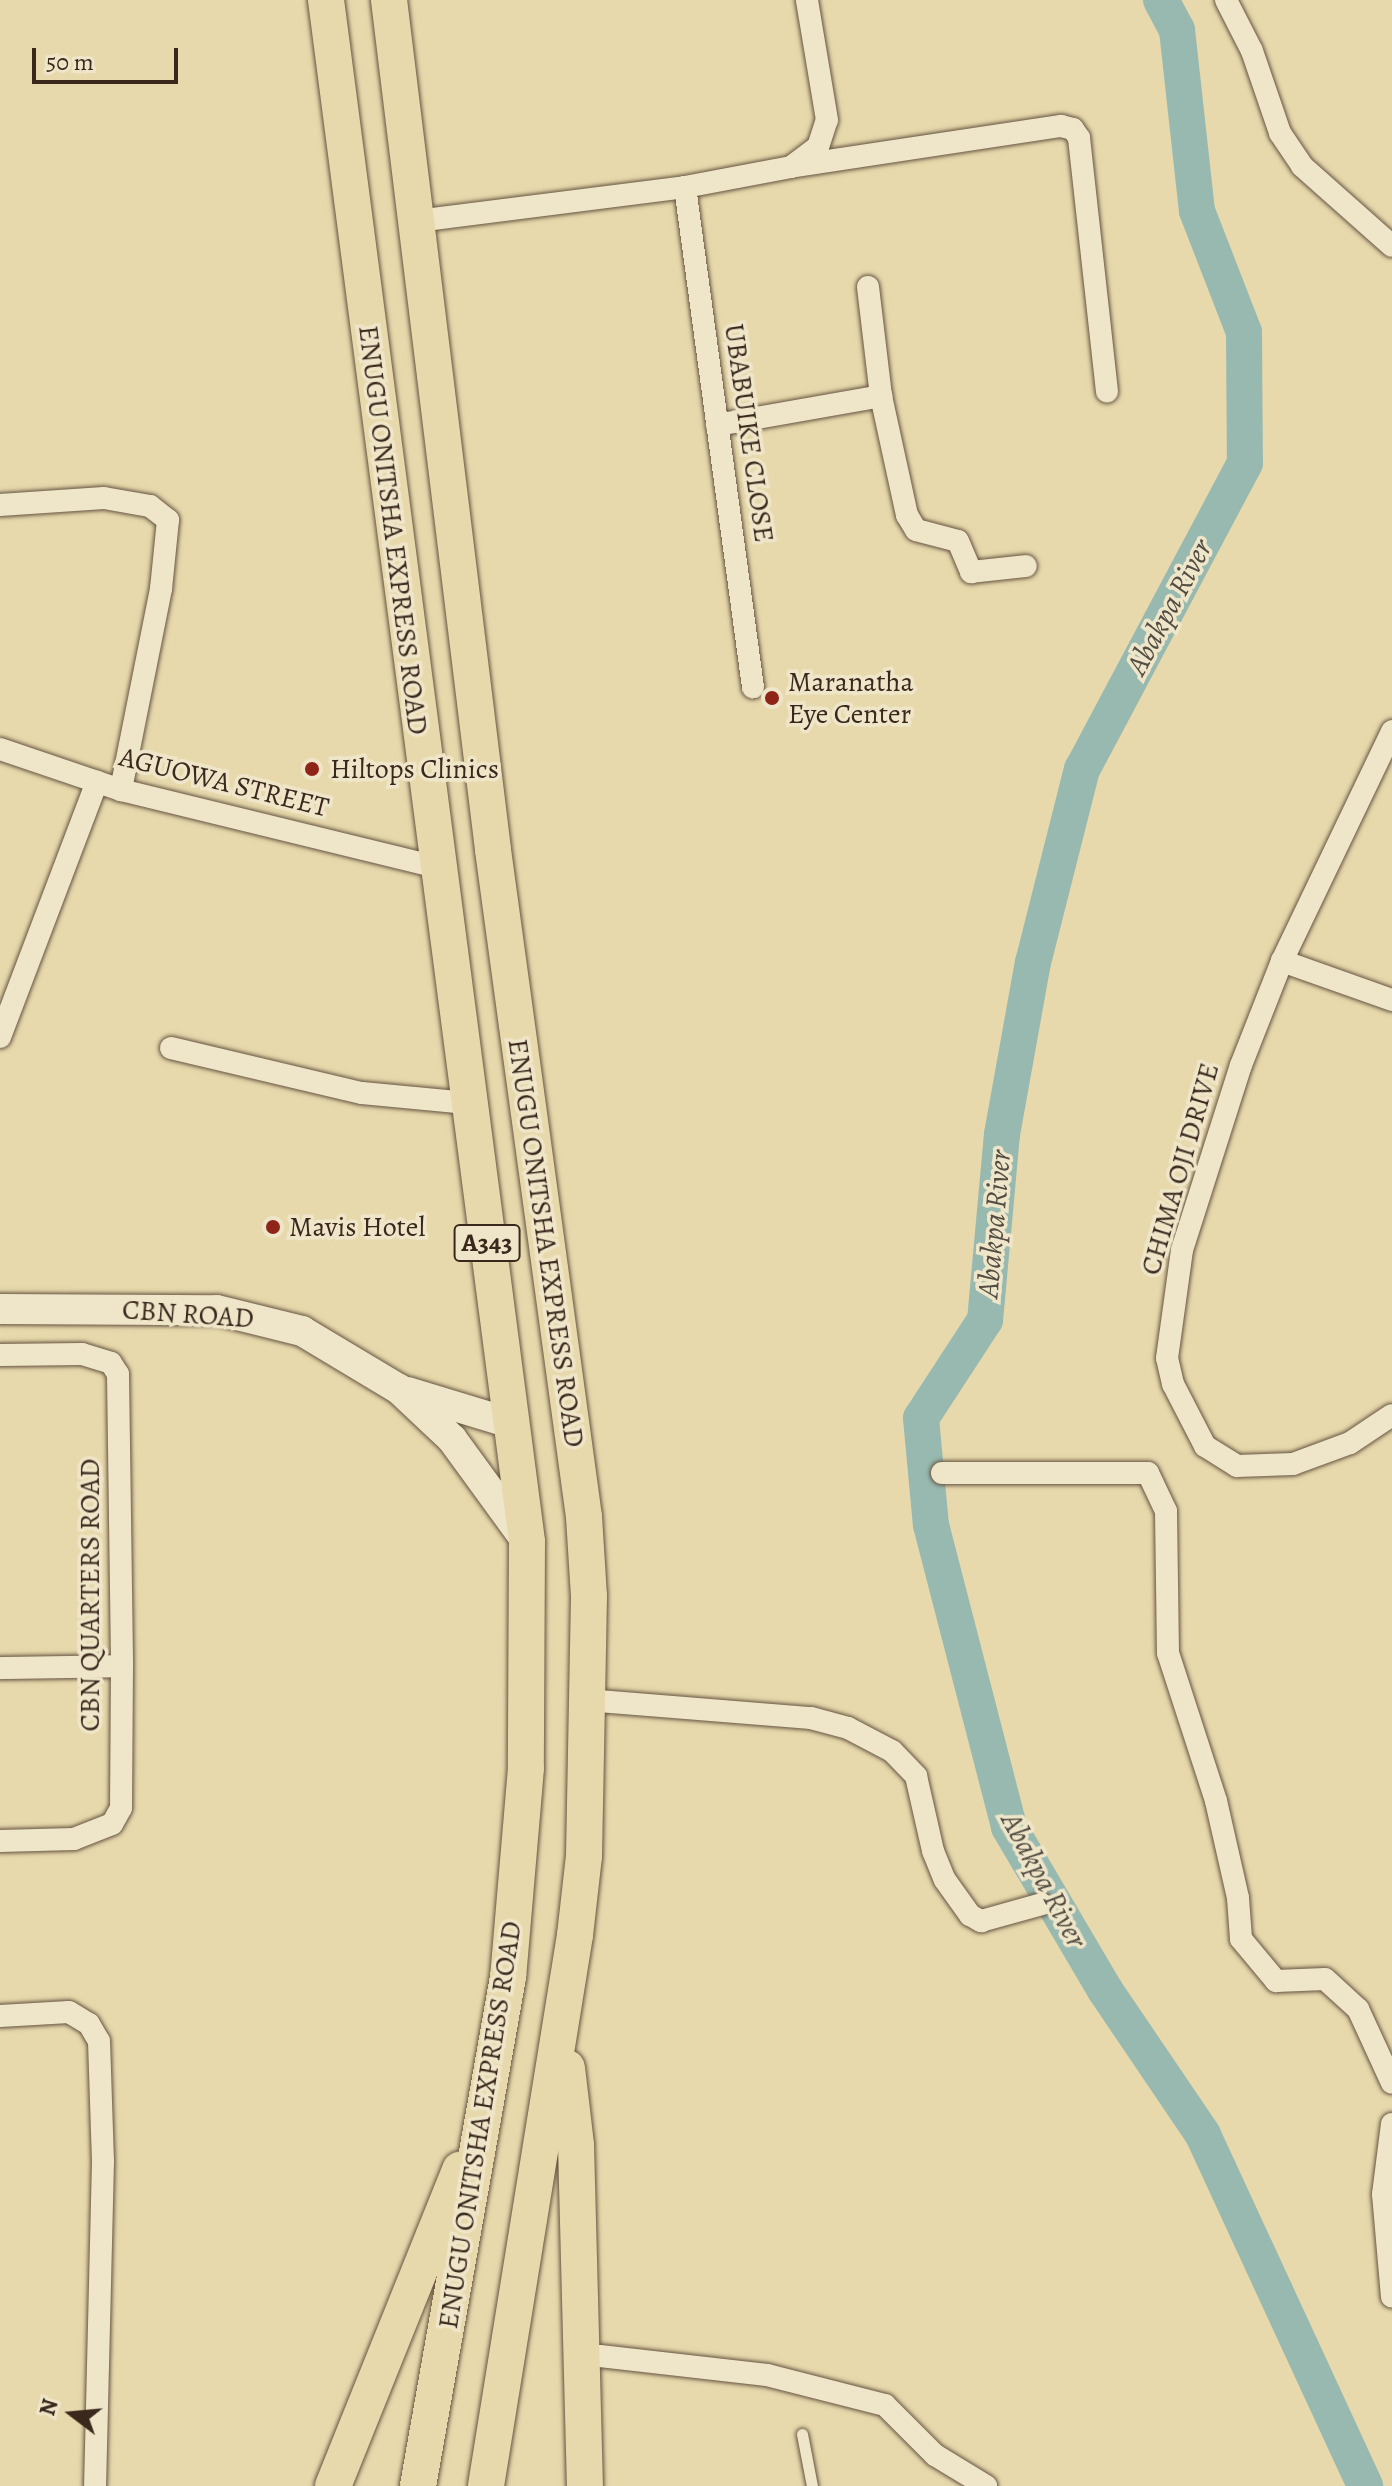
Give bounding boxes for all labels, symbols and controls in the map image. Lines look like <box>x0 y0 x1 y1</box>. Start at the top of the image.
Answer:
scale bar <box>36 32 182 82</box>
text: 50 m <box>46 46 94 78</box>
street label: UBABUIKE CLOSE <box>717 322 781 544</box>
street label: ENUGU ONITSHA EXPRESS ROAD <box>351 323 435 737</box>
water label: Abakpa River <box>1118 533 1220 681</box>
place label: Maranatha Eye Center <box>788 665 914 731</box>
marker: Maranatha Eye Center <box>763 689 781 707</box>
street label: AGUOWA STREET <box>116 740 332 824</box>
place label: Hiltops Clinics <box>330 752 499 786</box>
marker: Hiltops Clinics <box>301 758 323 780</box>
street label: ENUGU ONITSHA EXPRESS ROAD <box>501 1037 591 1449</box>
street label: CHIMA OJI DRIVE <box>1134 1059 1226 1279</box>
water label: Abakpa River <box>970 1149 1018 1299</box>
place label: Mavis Hotel <box>289 1210 425 1244</box>
marker: Mavis Hotel <box>264 1218 282 1236</box>
road number: A343 <box>453 1221 521 1265</box>
street label: CBN ROAD <box>121 1293 255 1335</box>
street label: CBN QUARTERS ROAD <box>73 1459 107 1731</box>
water label: Abakpa River <box>993 1806 1095 1954</box>
street label: ENUGU ONITSHA EXPRESS ROAD <box>431 1919 529 2331</box>
north arrow <box>32 2374 112 2454</box>
text: N <box>32 2396 66 2419</box>

